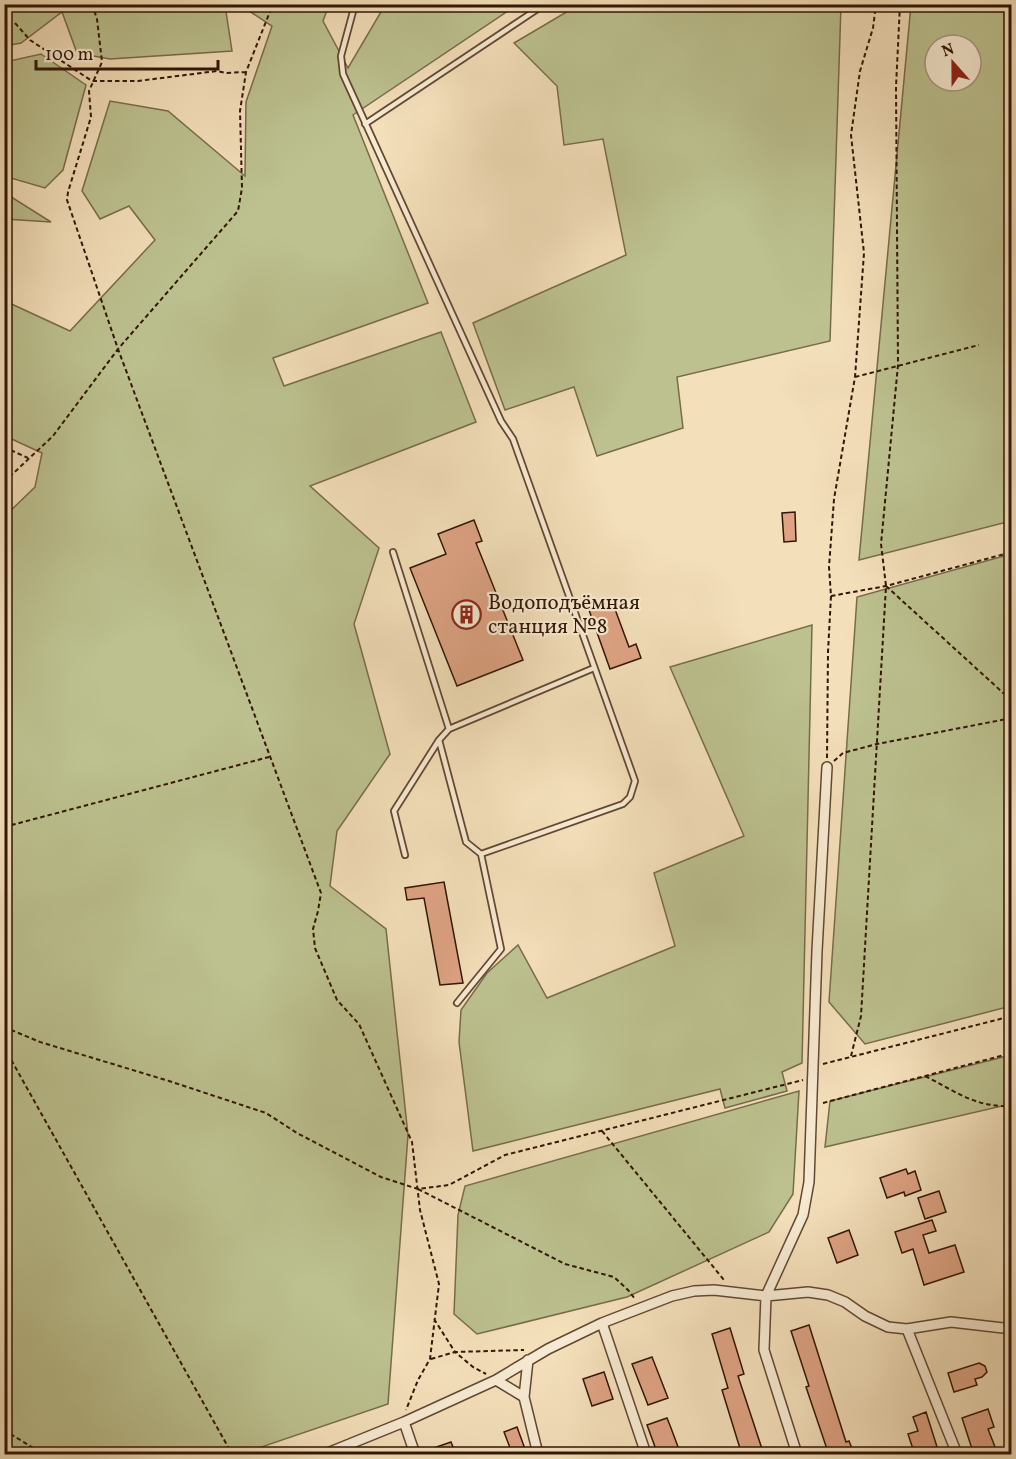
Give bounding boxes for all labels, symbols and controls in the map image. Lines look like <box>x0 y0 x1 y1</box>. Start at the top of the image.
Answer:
scale bar <box>36 33 218 71</box>
north arrow <box>923 33 983 93</box>
text: N <box>939 38 958 63</box>
text: 100 m <box>45 43 94 68</box>
place label: Водоподъёмная станция №8 <box>488 589 640 642</box>
building icon: Водоподъёмная станция №8 <box>451 598 483 630</box>

